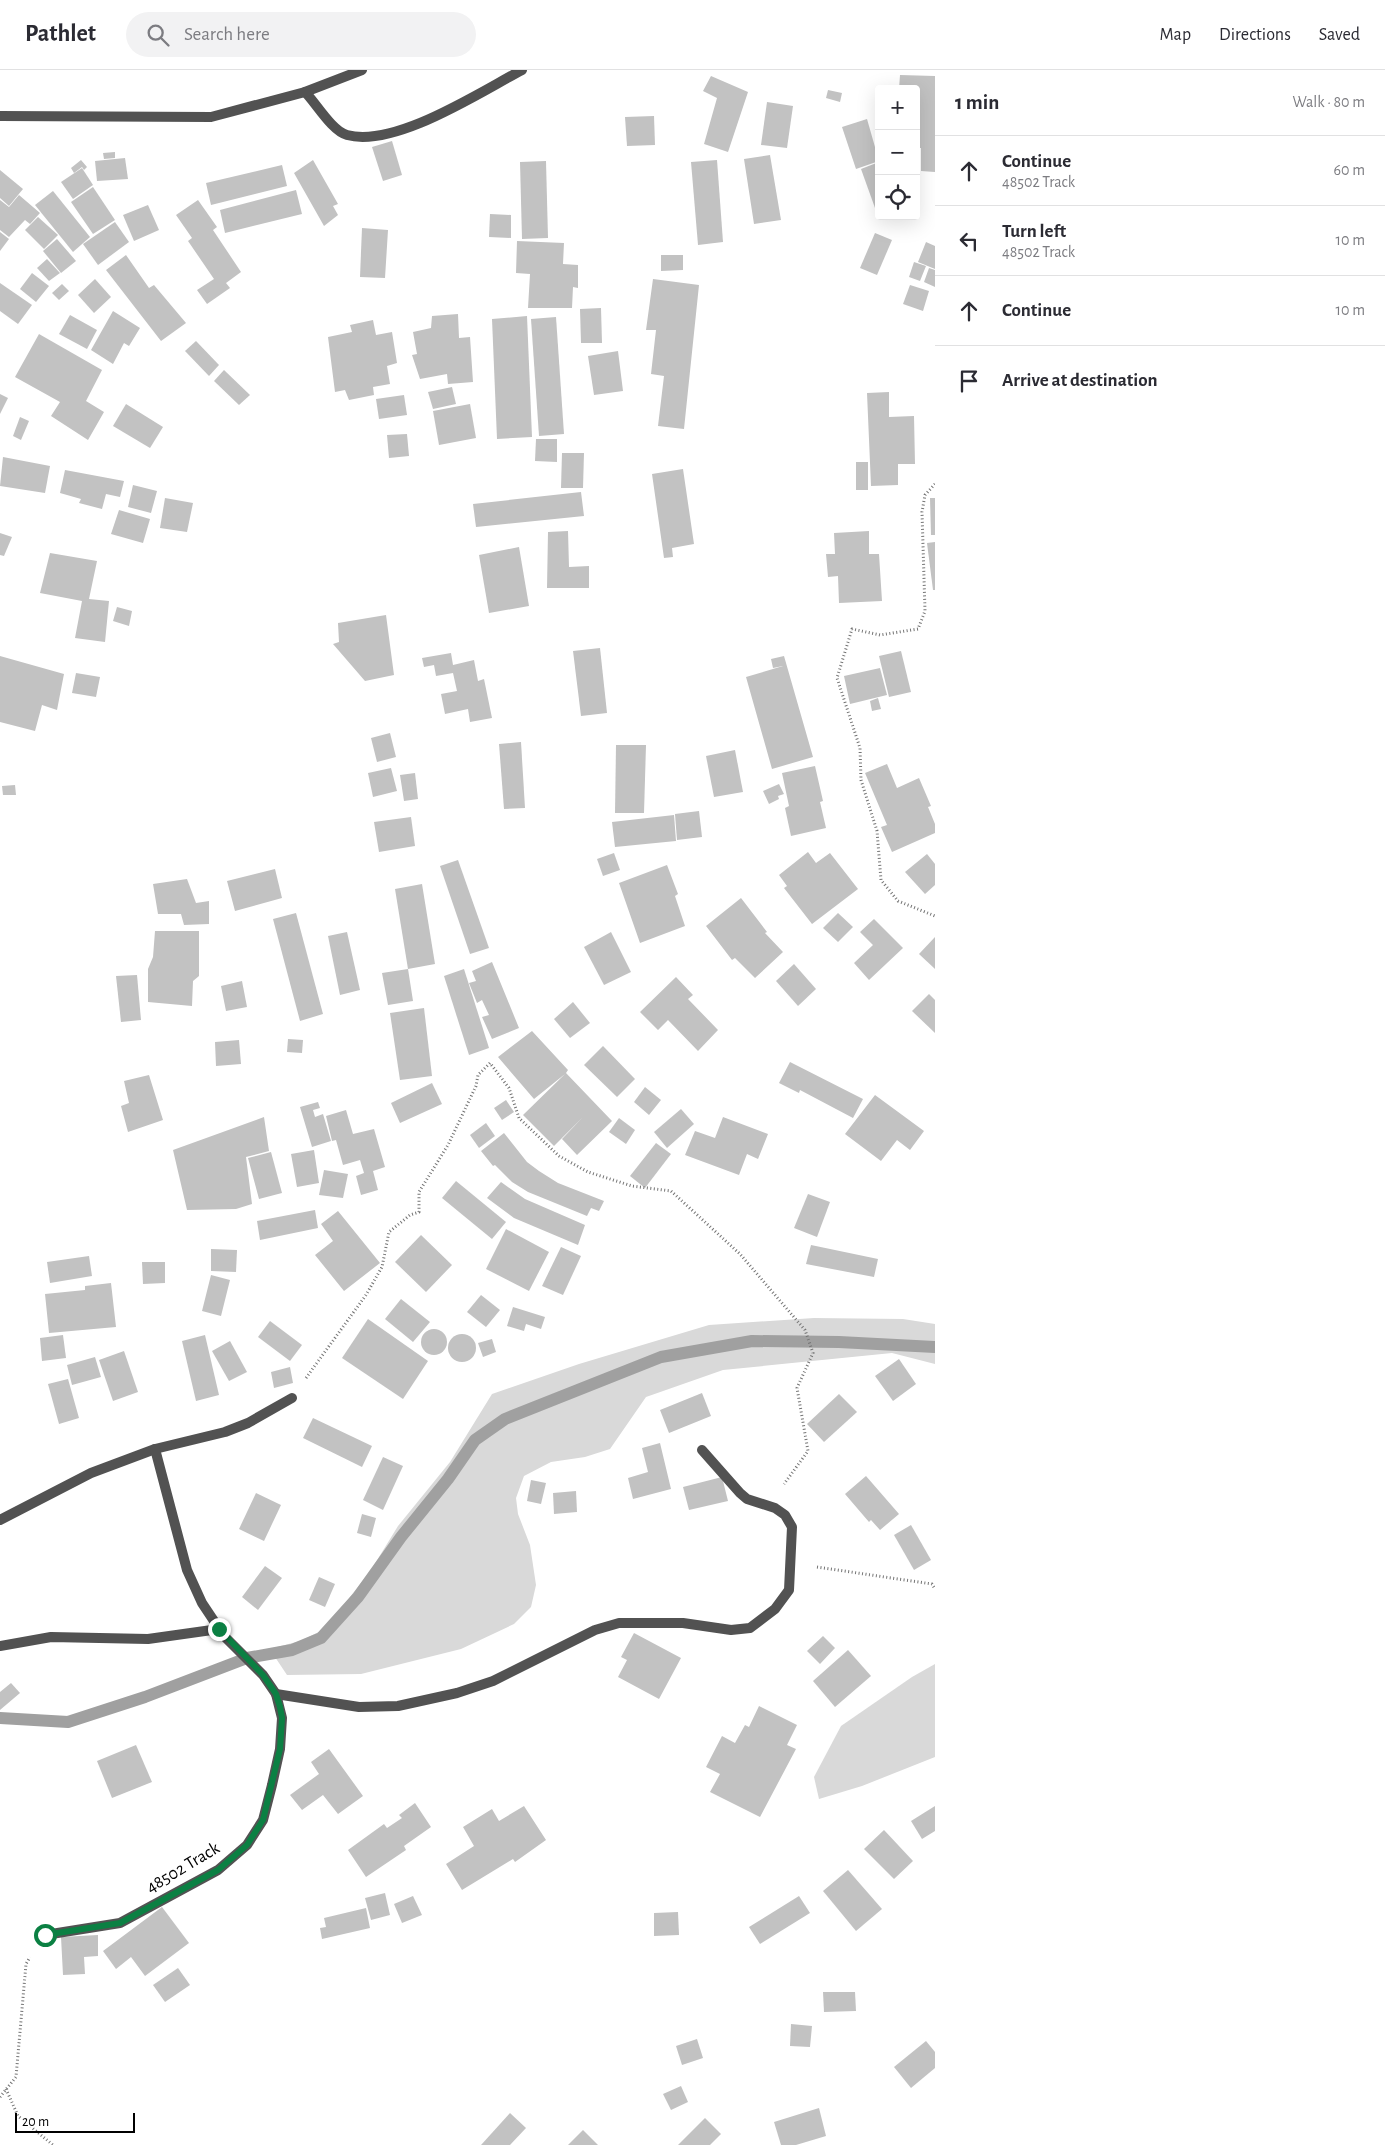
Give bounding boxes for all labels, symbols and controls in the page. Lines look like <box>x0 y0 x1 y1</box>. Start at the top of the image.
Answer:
search box <box>126 12 476 57</box>
icon: search <box>144 21 172 49</box>
text: Pathlet <box>25 22 96 46</box>
text: Search here <box>184 25 270 44</box>
text: Map <box>1160 26 1191 44</box>
text: Directions <box>1219 26 1291 44</box>
text: Saved <box>1319 26 1360 44</box>
map controls <box>875 85 920 220</box>
button: + <box>875 85 920 130</box>
text: 1 min <box>955 92 999 113</box>
text: Walk · 80 m <box>1293 94 1365 110</box>
button: − <box>875 130 920 175</box>
text: Continue <box>1002 152 1071 171</box>
icon: ahead <box>955 157 983 185</box>
text: 60 m <box>1334 162 1365 178</box>
text: 48502 Track <box>1002 174 1075 190</box>
button: locate <box>875 175 920 220</box>
text: Turn left <box>1002 222 1066 241</box>
icon: left <box>955 227 983 255</box>
text: 10 m <box>1336 232 1365 248</box>
text: 48502 Track <box>1002 244 1075 260</box>
icon: ahead <box>955 297 983 325</box>
text: Continue <box>1002 301 1071 320</box>
text: 10 m <box>1336 302 1365 318</box>
icon: arrive <box>955 367 983 395</box>
text: Arrive at destination <box>1002 371 1158 390</box>
route end <box>208 1618 231 1641</box>
street label: 48502 Track <box>143 1839 224 1897</box>
route start <box>34 1924 57 1947</box>
scale bar <box>15 2110 135 2133</box>
text: 20 m <box>22 2115 49 2129</box>

